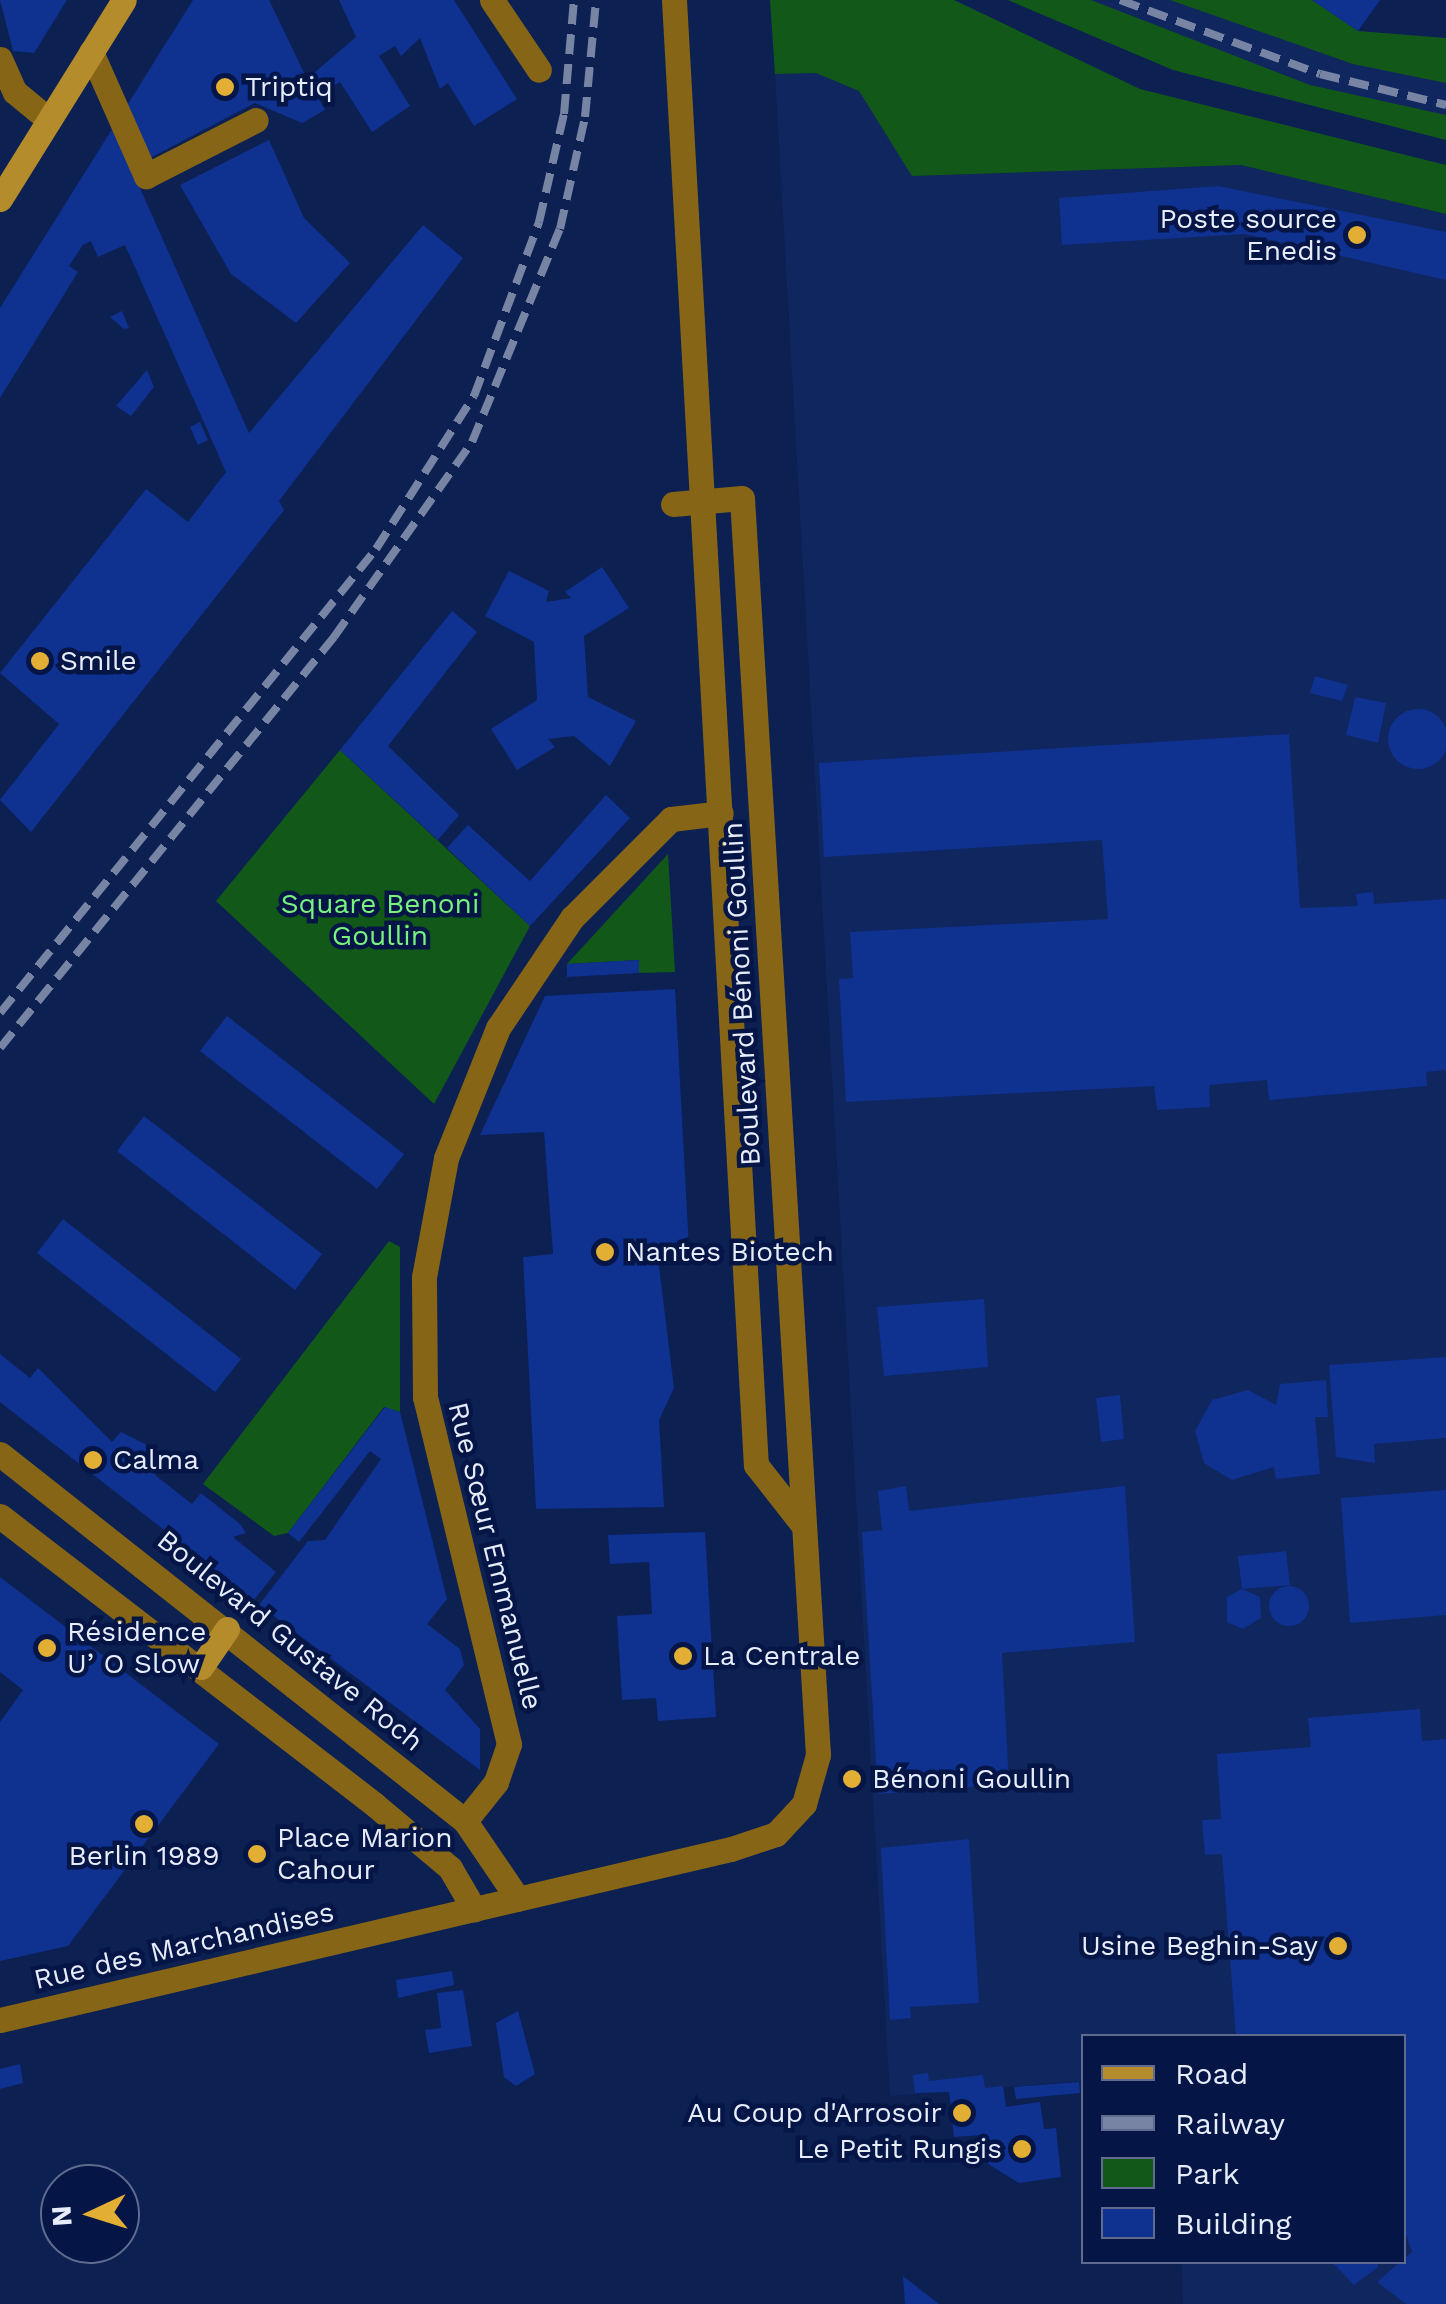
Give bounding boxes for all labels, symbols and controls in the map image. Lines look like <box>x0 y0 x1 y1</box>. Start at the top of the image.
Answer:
place label: Triptiq <box>245 70 333 104</box>
marker: Triptiq <box>214 76 236 98</box>
place label: Poste source Enedis <box>1160 202 1337 268</box>
marker: Poste source Enedis <box>1346 224 1368 246</box>
place label: Smile <box>60 644 137 678</box>
marker: Smile <box>29 650 51 672</box>
street label: Boulevard Bénoni Goullin <box>716 821 768 1167</box>
park label: Square Benoni Goullin <box>281 887 479 953</box>
place label: Nantes Biotech <box>625 1235 834 1269</box>
marker: Nantes Biotech <box>594 1241 616 1263</box>
street label: Rue Sœur Emmanuelle <box>440 1399 550 1713</box>
place label: Calma <box>113 1443 199 1477</box>
marker: Calma <box>82 1449 104 1471</box>
street label: Boulevard Gustave Roch <box>150 1523 430 1759</box>
place label: Résidence U’ O Slow <box>67 1615 206 1681</box>
marker: Résidence U’ O Slow <box>36 1637 58 1659</box>
place label: La Centrale <box>703 1639 861 1673</box>
marker: La Centrale <box>672 1645 694 1667</box>
place label: Bénoni Goullin <box>872 1762 1071 1796</box>
marker: Bénoni Goullin <box>841 1768 863 1790</box>
marker: Berlin 1989 <box>133 1813 155 1835</box>
place label: Place Marion Cahour <box>277 1821 452 1887</box>
place label: Berlin 1989 <box>68 1839 220 1873</box>
marker: Place Marion Cahour <box>246 1843 268 1865</box>
street label: Rue des Marchandises <box>31 1895 337 1997</box>
place label: Usine Beghin-Say <box>1081 1929 1318 1963</box>
marker: Usine Beghin-Say <box>1327 1935 1349 1957</box>
legend <box>1081 2034 1406 2264</box>
text: Road <box>1175 2056 1248 2091</box>
place label: Au Coup d'Arrosoir <box>687 2096 942 2130</box>
marker: Au Coup d'Arrosoir <box>951 2102 973 2124</box>
text: Railway <box>1175 2106 1285 2141</box>
place label: Le Petit Rungis <box>797 2132 1002 2166</box>
marker: Le Petit Rungis <box>1011 2138 1033 2160</box>
text: Park <box>1175 2156 1240 2191</box>
north arrow <box>40 2164 140 2264</box>
text: N <box>44 2204 79 2227</box>
text: Building <box>1175 2206 1292 2241</box>

